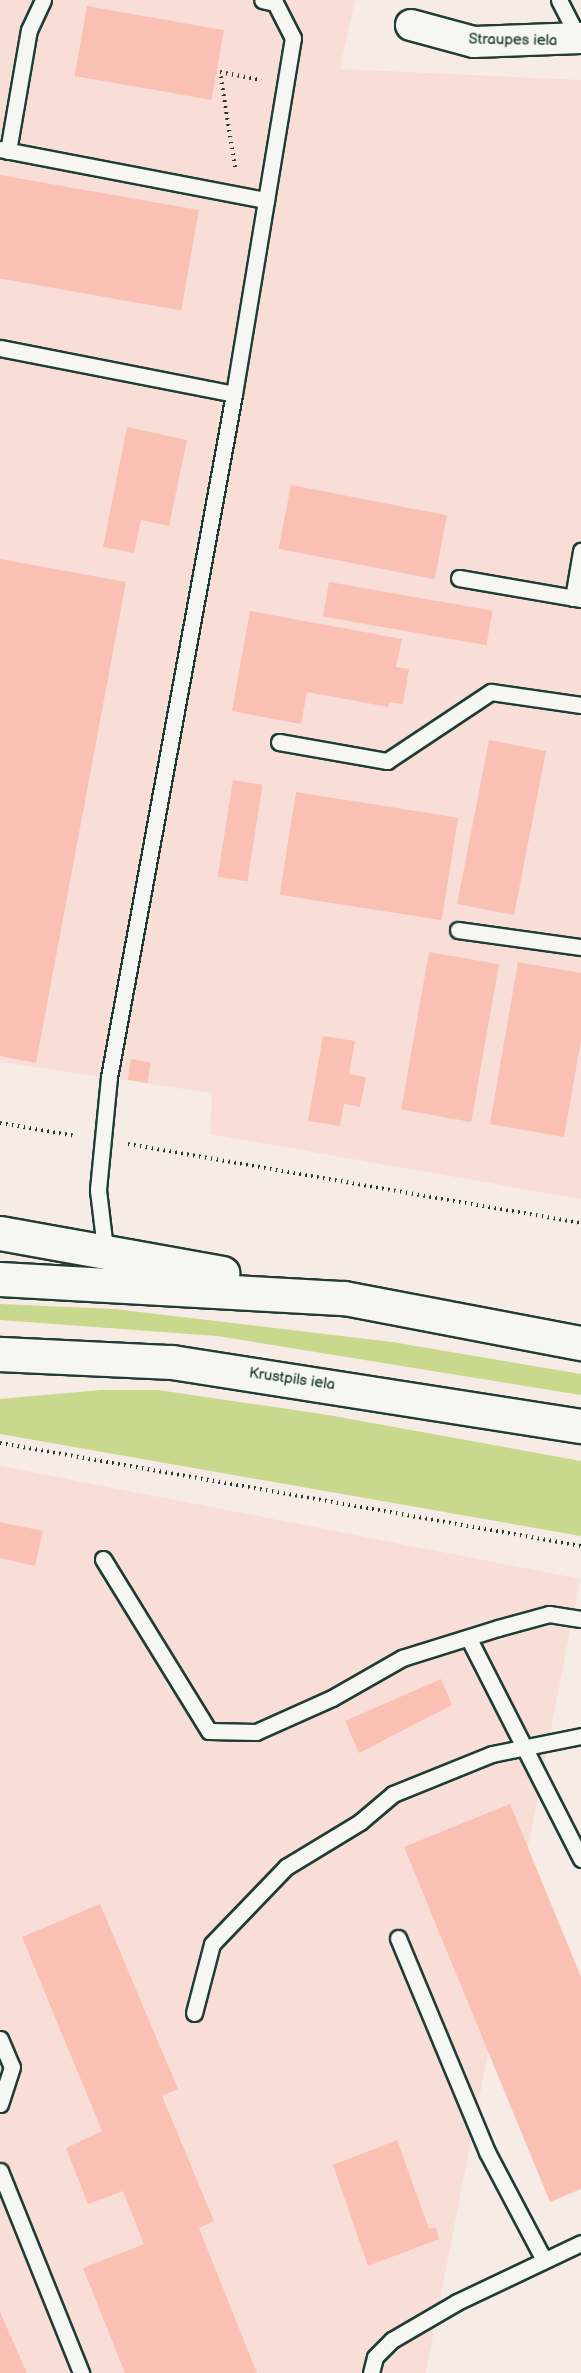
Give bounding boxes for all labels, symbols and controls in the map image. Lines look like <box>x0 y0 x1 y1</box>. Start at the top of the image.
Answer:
street label: Straupes iela <box>468 30 558 50</box>
street label: Krustpils iela <box>248 1364 336 1394</box>

